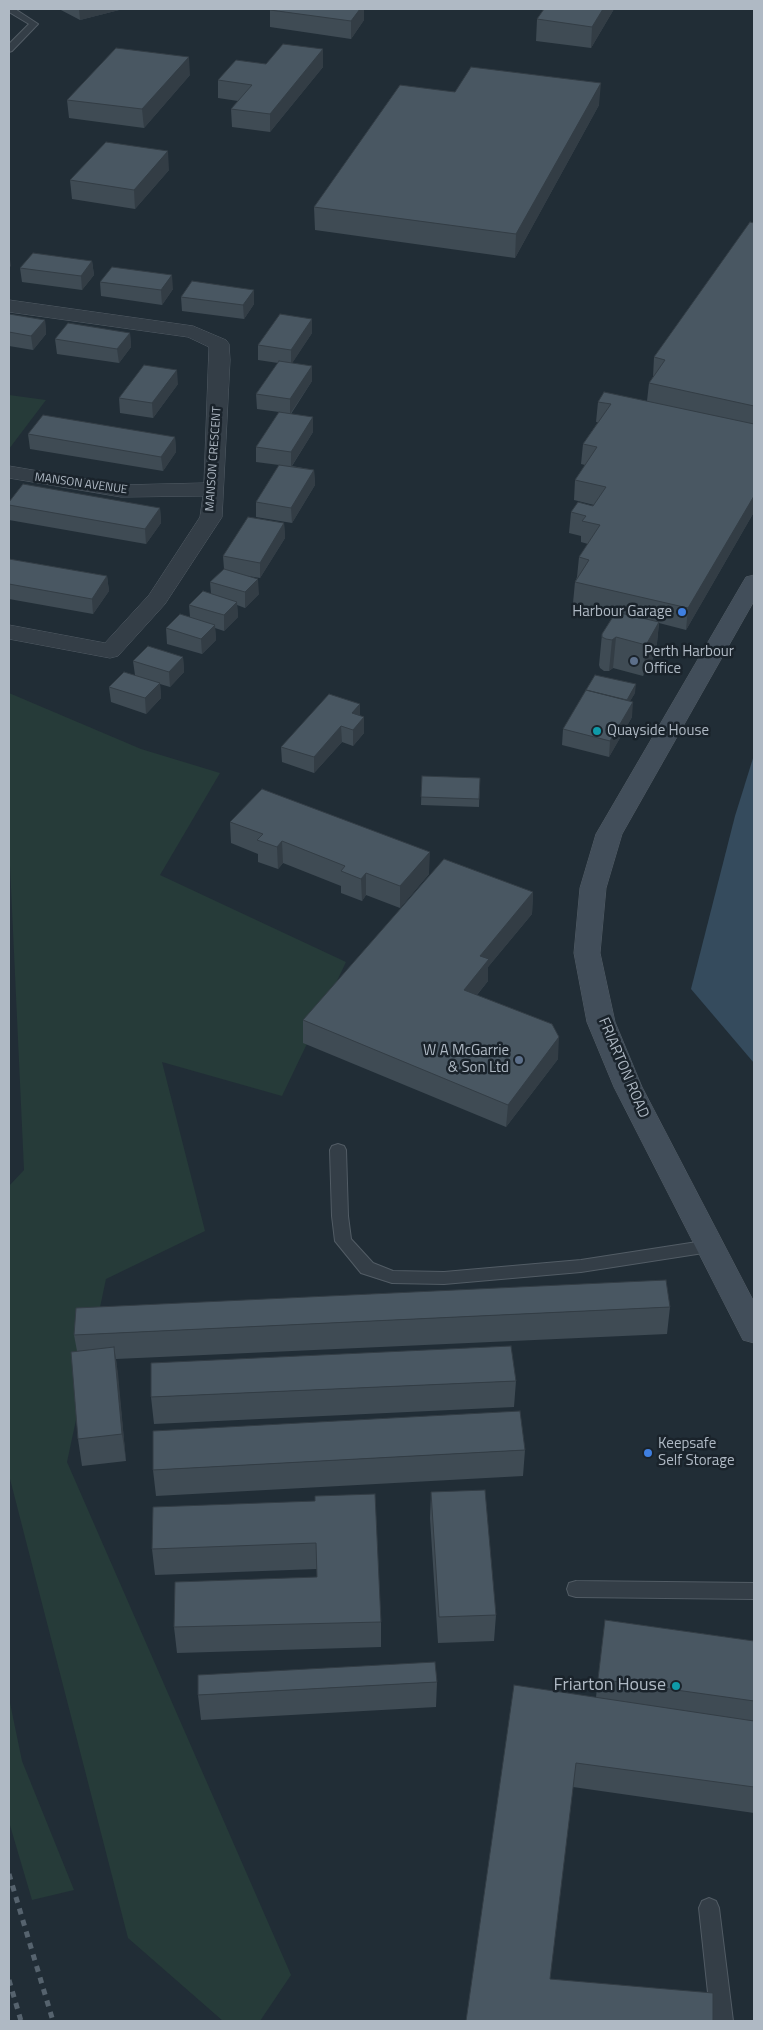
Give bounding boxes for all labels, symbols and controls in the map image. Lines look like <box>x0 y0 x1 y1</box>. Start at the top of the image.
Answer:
street label: MANSON CRESCENT <box>203 406 225 512</box>
street label: MANSON AVENUE <box>34 470 128 498</box>
place label: Harbour Garage <box>572 603 672 621</box>
marker: Harbour Garage <box>676 606 688 618</box>
place label: Perth Harbour Office <box>644 643 734 678</box>
marker: Perth Harbour Office <box>628 655 640 667</box>
place label: Quayside House <box>607 722 709 740</box>
marker: Quayside House <box>591 725 603 737</box>
street label: FRIARTON ROAD <box>594 1015 652 1121</box>
place label: W A McGarrie & Son Ltd <box>423 1042 509 1077</box>
marker: W A McGarrie & Son Ltd <box>513 1054 525 1066</box>
place label: Keepsafe Self Storage <box>658 1435 735 1470</box>
marker: Keepsafe Self Storage <box>642 1447 654 1459</box>
place label: Friarton House <box>553 1675 666 1697</box>
marker: Friarton House <box>670 1680 682 1692</box>

